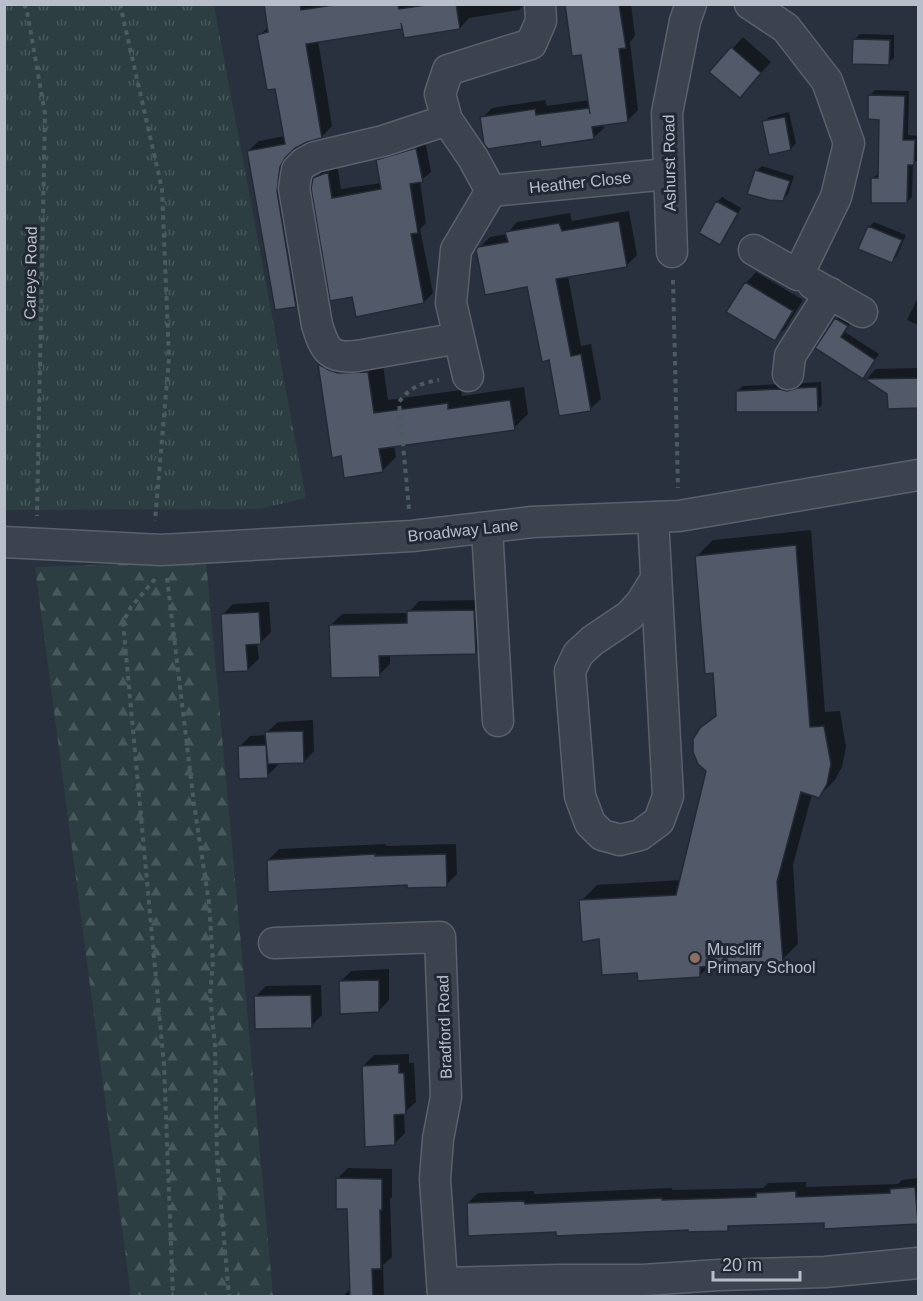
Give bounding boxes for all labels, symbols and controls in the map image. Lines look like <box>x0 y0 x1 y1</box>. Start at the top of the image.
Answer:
street label: Ashurst Road <box>660 114 679 212</box>
street label: Heather Close <box>528 169 632 196</box>
street label: Careys Road <box>21 226 40 320</box>
street label: Broadway Lane <box>407 516 519 545</box>
place label: Muscliff Primary School <box>707 941 815 976</box>
marker: Muscliff Primary School <box>688 951 702 965</box>
street label: Bradford Road <box>434 975 455 1079</box>
scale bar <box>713 1244 800 1282</box>
text: 20 m <box>722 1255 762 1275</box>

